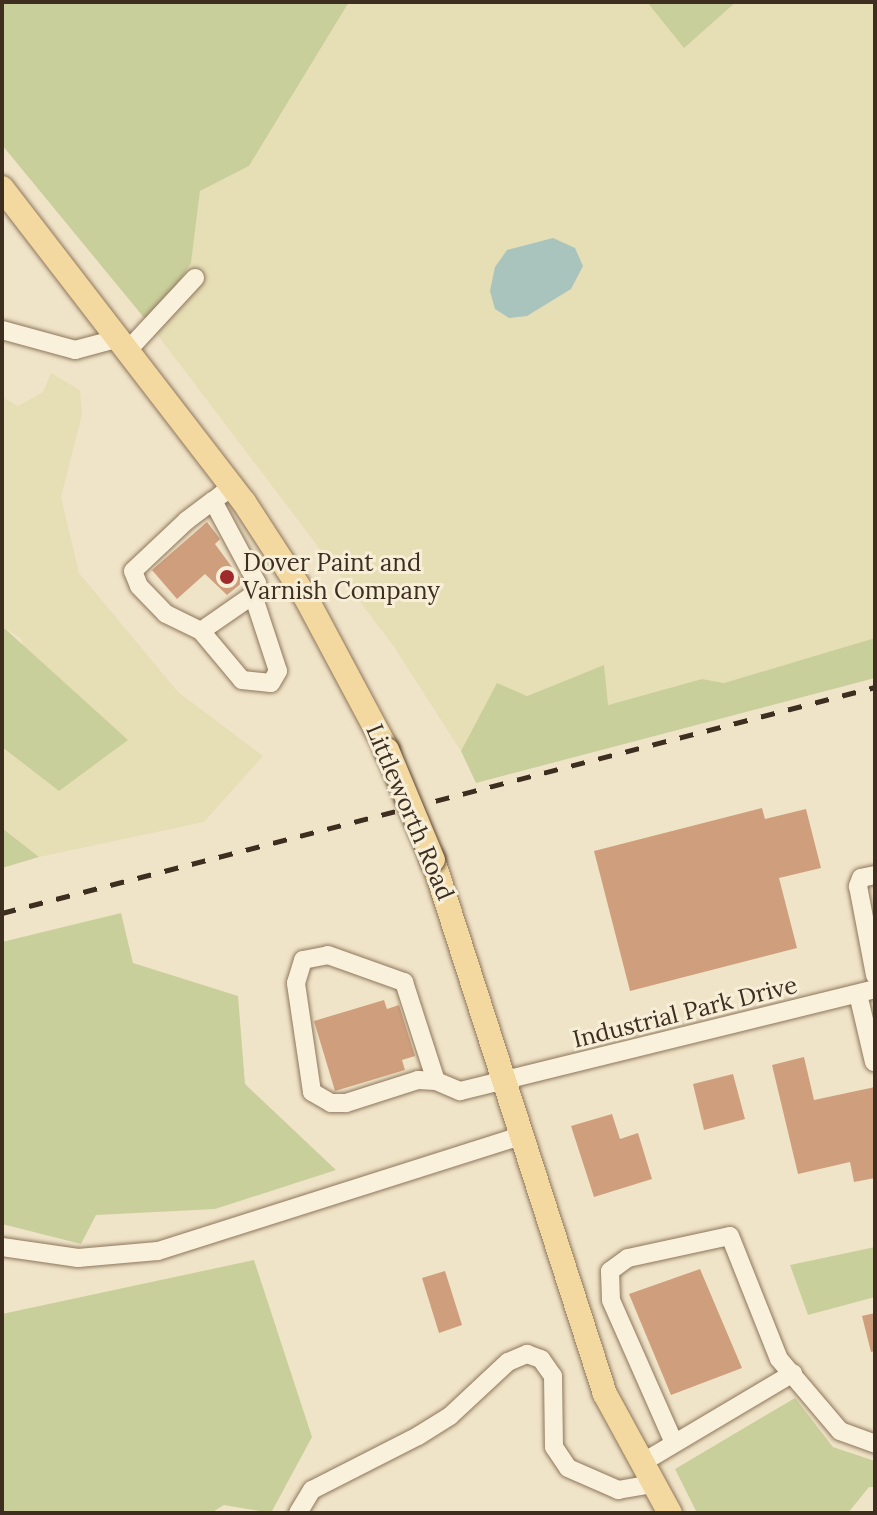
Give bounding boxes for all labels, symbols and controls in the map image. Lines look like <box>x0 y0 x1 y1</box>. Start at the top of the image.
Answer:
place label: Dover Paint and Varnish Company <box>243 549 440 605</box>
marker: Dover Paint and Varnish Company <box>218 568 236 586</box>
street label: Littleworth Road <box>360 720 460 904</box>
street label: Industrial Park Drive <box>570 970 800 1054</box>

